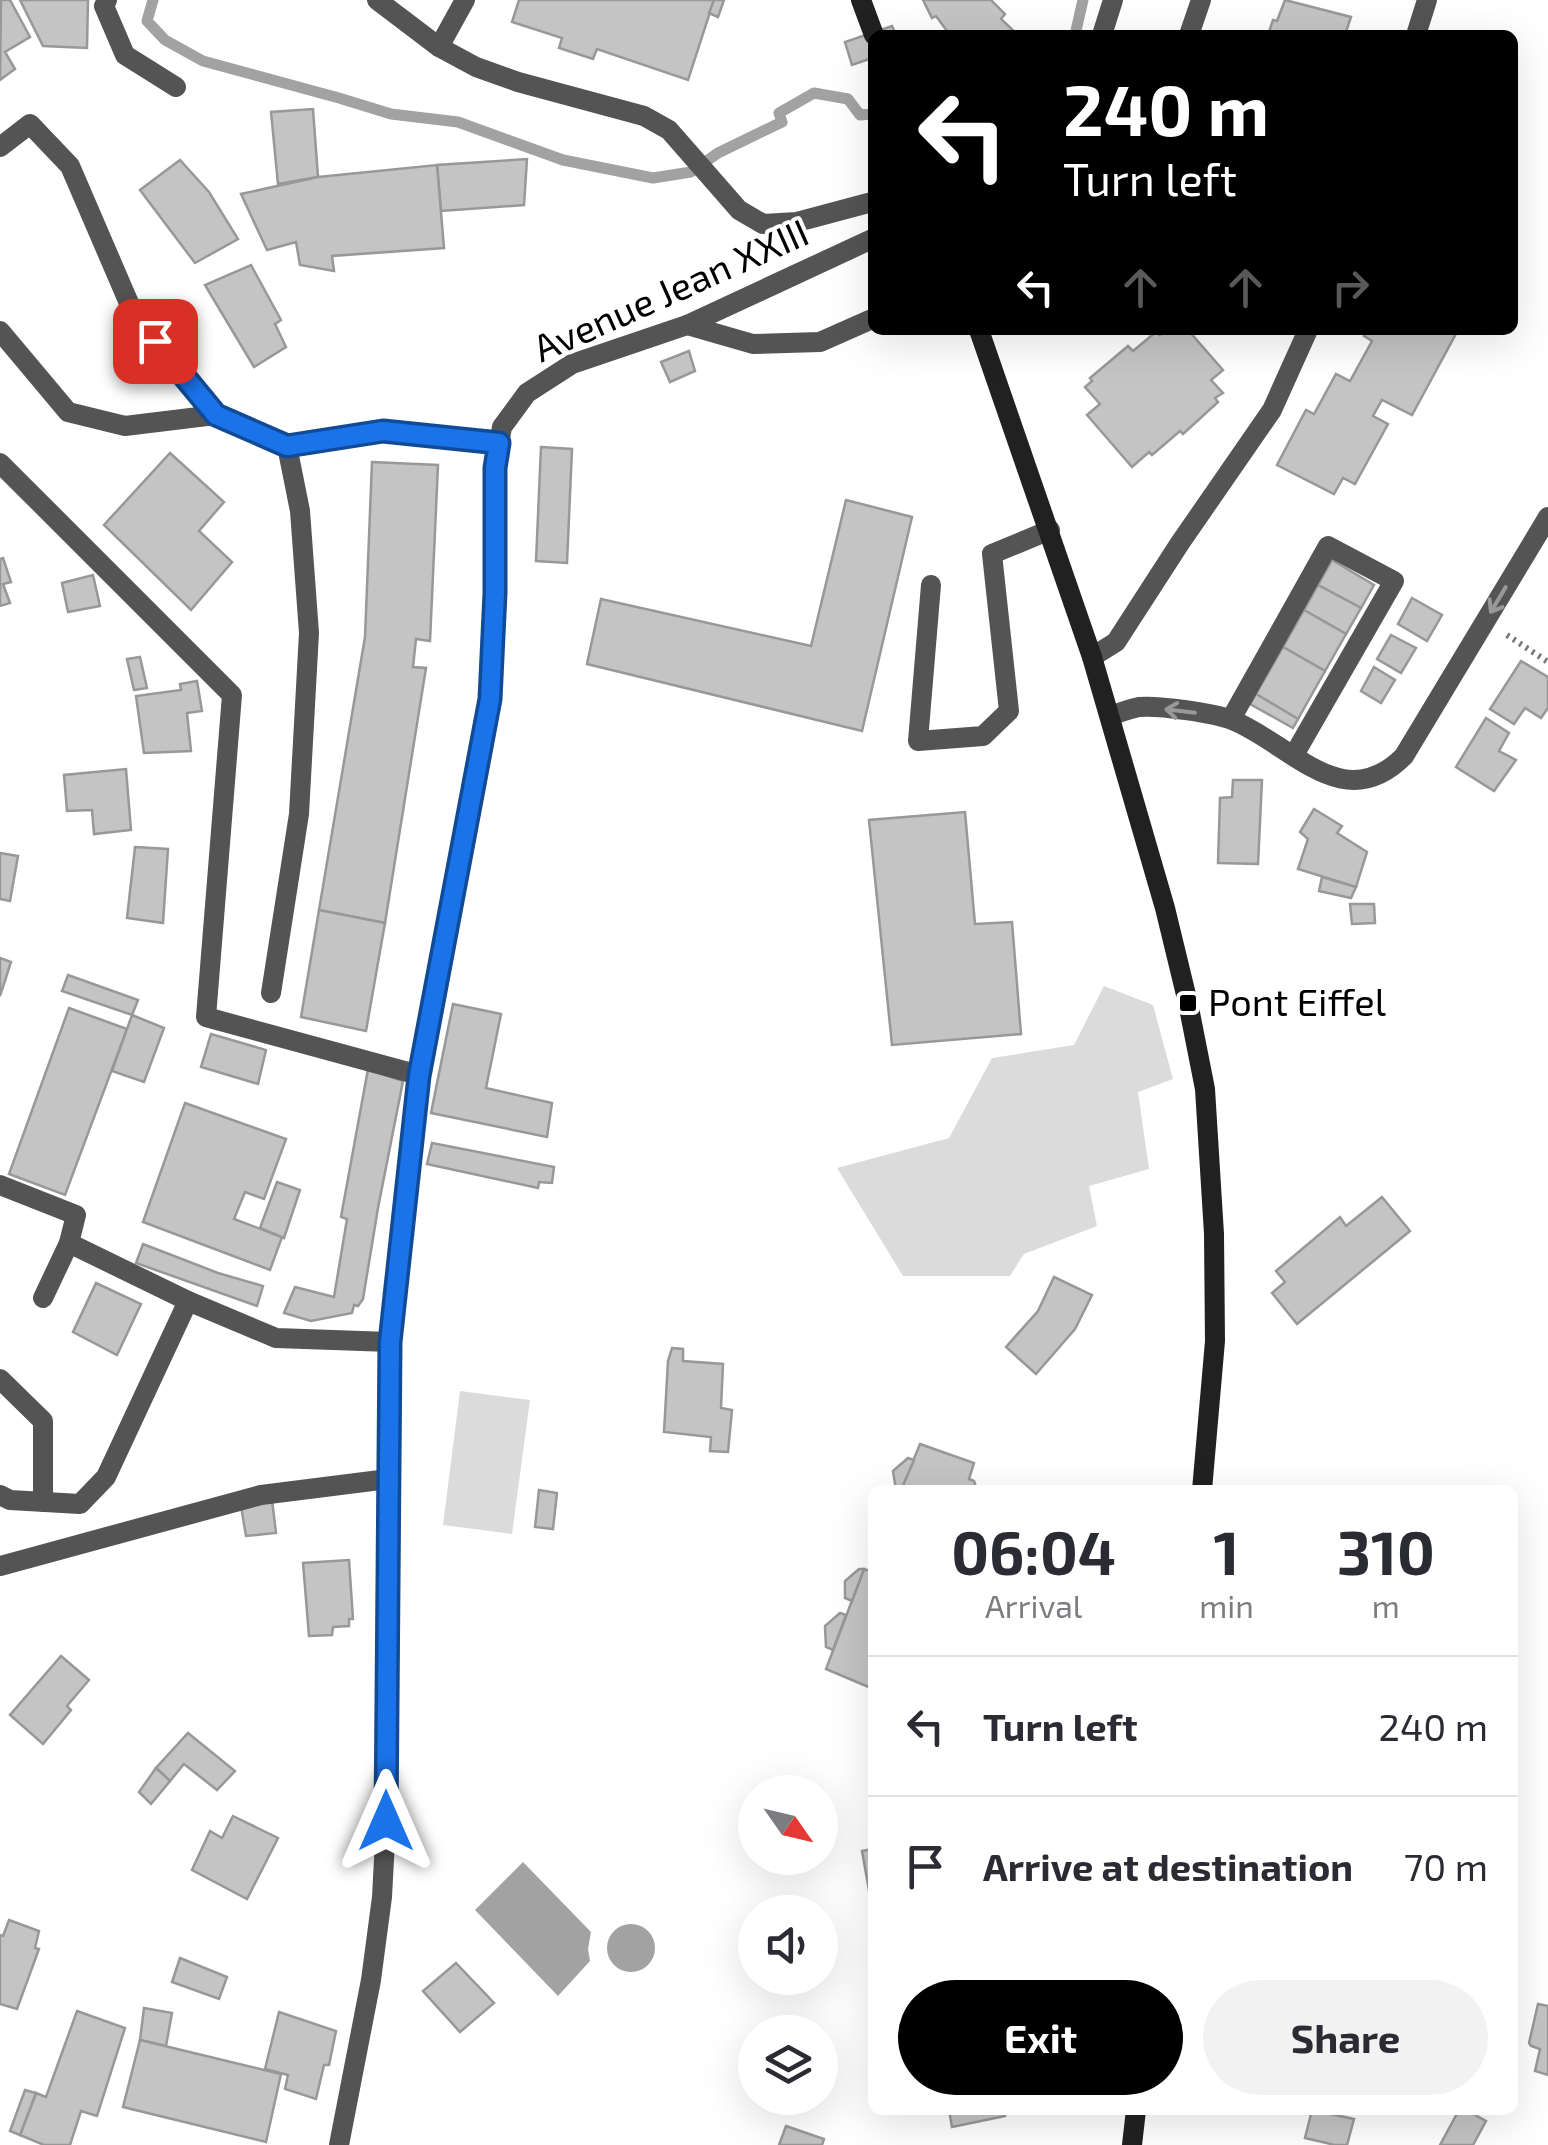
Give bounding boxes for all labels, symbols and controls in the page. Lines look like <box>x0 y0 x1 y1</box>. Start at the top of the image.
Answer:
text: 240 m <box>1063 66 1269 150</box>
icon: left <box>898 70 1028 200</box>
text: Turn left <box>1063 151 1237 205</box>
street label: Avenue Jean XXIII <box>526 208 815 370</box>
icon: left <box>1008 260 1063 315</box>
icon: ahead <box>1113 260 1168 315</box>
icon: ahead <box>1218 260 1273 315</box>
icon: right <box>1323 260 1378 315</box>
pin <box>113 299 198 384</box>
icon: arrive <box>128 314 183 369</box>
one-way arrow <box>1487 585 1508 614</box>
one-way arrow <box>1164 701 1196 719</box>
place label: Pont Eiffel <box>1208 978 1386 1024</box>
marker: Pont Eiffel <box>1177 992 1199 1014</box>
text: 06:04 <box>951 1515 1116 1587</box>
text: 1 <box>1213 1515 1239 1587</box>
text: 310 <box>1337 1515 1435 1587</box>
text: Arrival <box>985 1586 1082 1624</box>
text: min <box>1199 1586 1254 1624</box>
text: m <box>1372 1586 1400 1624</box>
icon: left <box>898 1699 953 1754</box>
text: Turn left <box>983 1703 1138 1749</box>
text: 240 m <box>1379 1703 1488 1749</box>
position arrow <box>334 1769 438 1873</box>
north arrow <box>738 1775 838 1875</box>
map controls <box>738 1775 838 2115</box>
icon: arrive <box>898 1839 953 1894</box>
text: Arrive at destination <box>983 1843 1353 1889</box>
text: 70 m <box>1404 1843 1488 1889</box>
button: sound <box>738 1895 838 1995</box>
button: Exit <box>898 1980 1183 2095</box>
button: Share <box>1203 1980 1488 2095</box>
button: layers <box>738 2015 838 2115</box>

